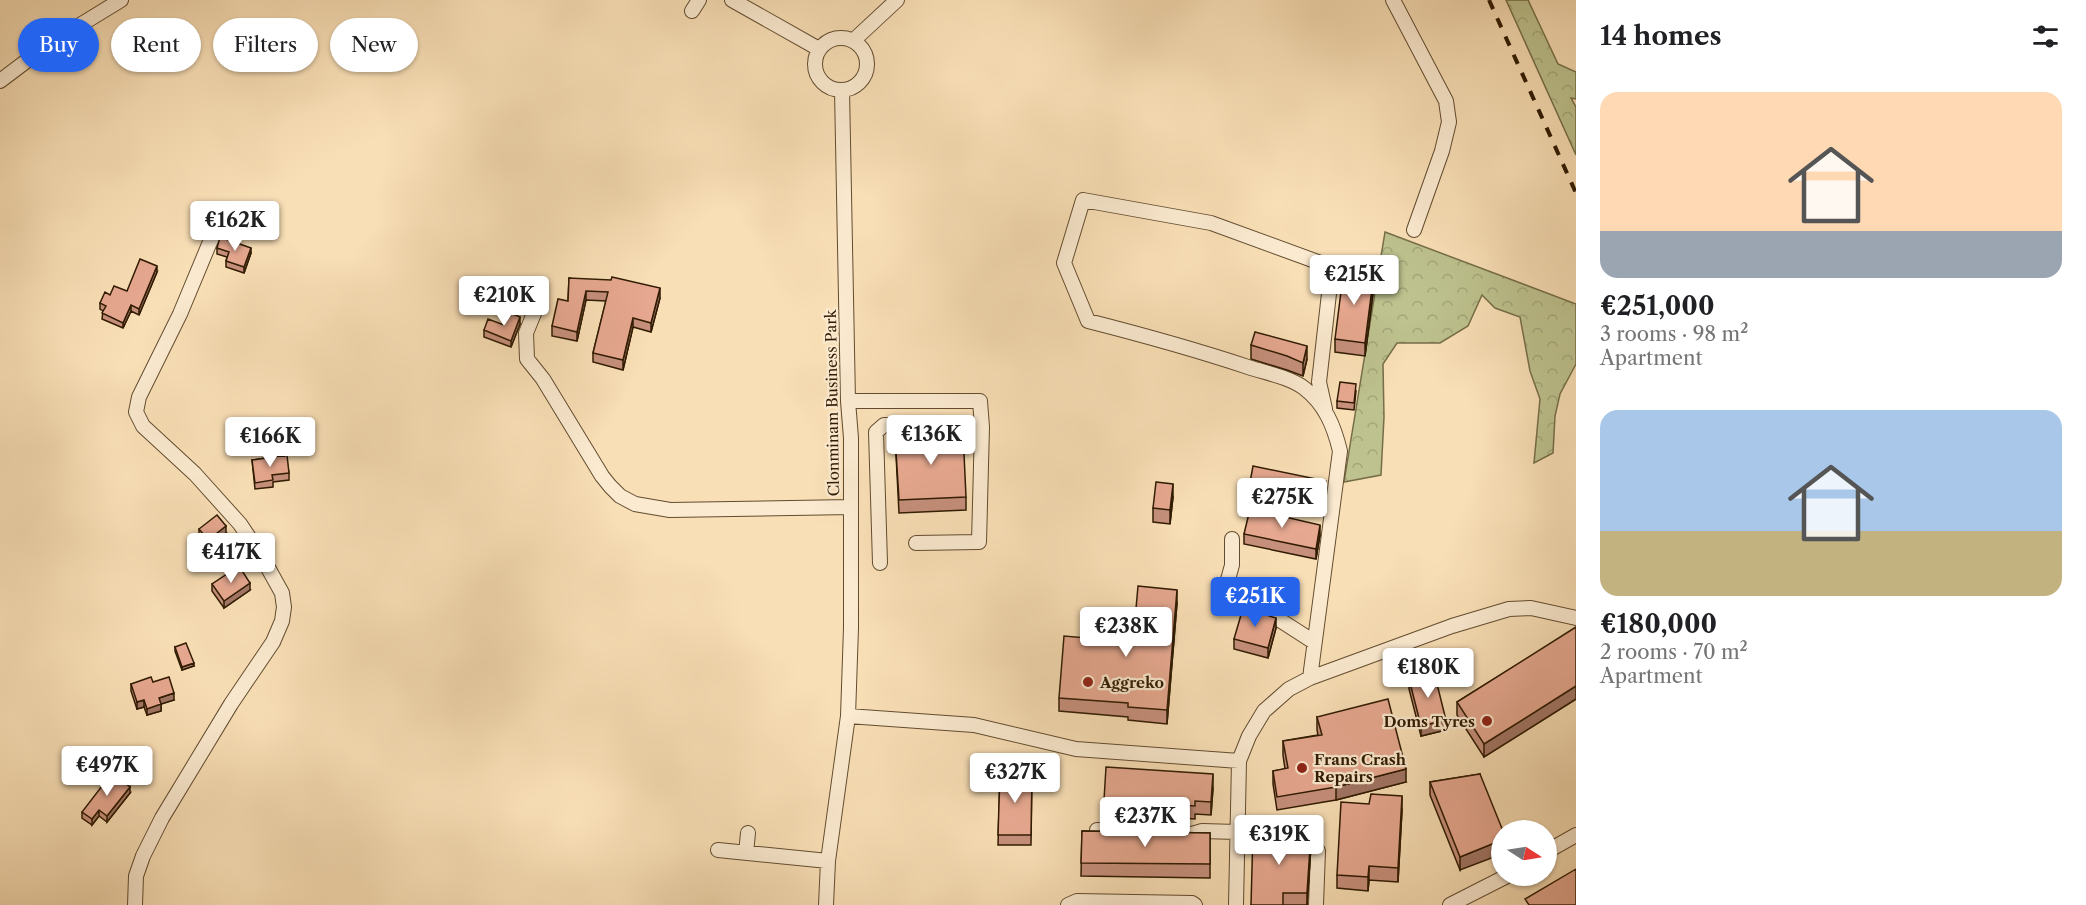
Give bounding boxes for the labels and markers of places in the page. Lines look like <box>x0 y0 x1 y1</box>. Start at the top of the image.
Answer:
pin: €162K <box>193 201 277 252</box>
pin: €215K <box>1312 255 1396 306</box>
pin: €210K <box>462 276 546 327</box>
pin: €136K <box>889 415 973 466</box>
pin: €166K <box>228 417 312 468</box>
pin: €275K <box>1240 478 1324 529</box>
pin: €417K <box>189 533 273 584</box>
pin: €251K <box>1213 577 1297 628</box>
pin: €238K <box>1084 607 1168 658</box>
pin: €180K <box>1386 648 1470 699</box>
place label: Aggreko <box>1099 673 1164 692</box>
marker: Aggreko <box>1081 675 1095 689</box>
place label: Doms Tyres <box>1384 712 1475 731</box>
marker: Doms Tyres <box>1480 714 1494 728</box>
pin: €497K <box>65 746 149 797</box>
place label: Frans Crash Repairs <box>1314 750 1407 786</box>
pin: €327K <box>973 753 1057 804</box>
marker: Frans Crash Repairs <box>1295 761 1309 775</box>
pin: €237K <box>1103 797 1187 848</box>
pin: €319K <box>1237 815 1321 866</box>

